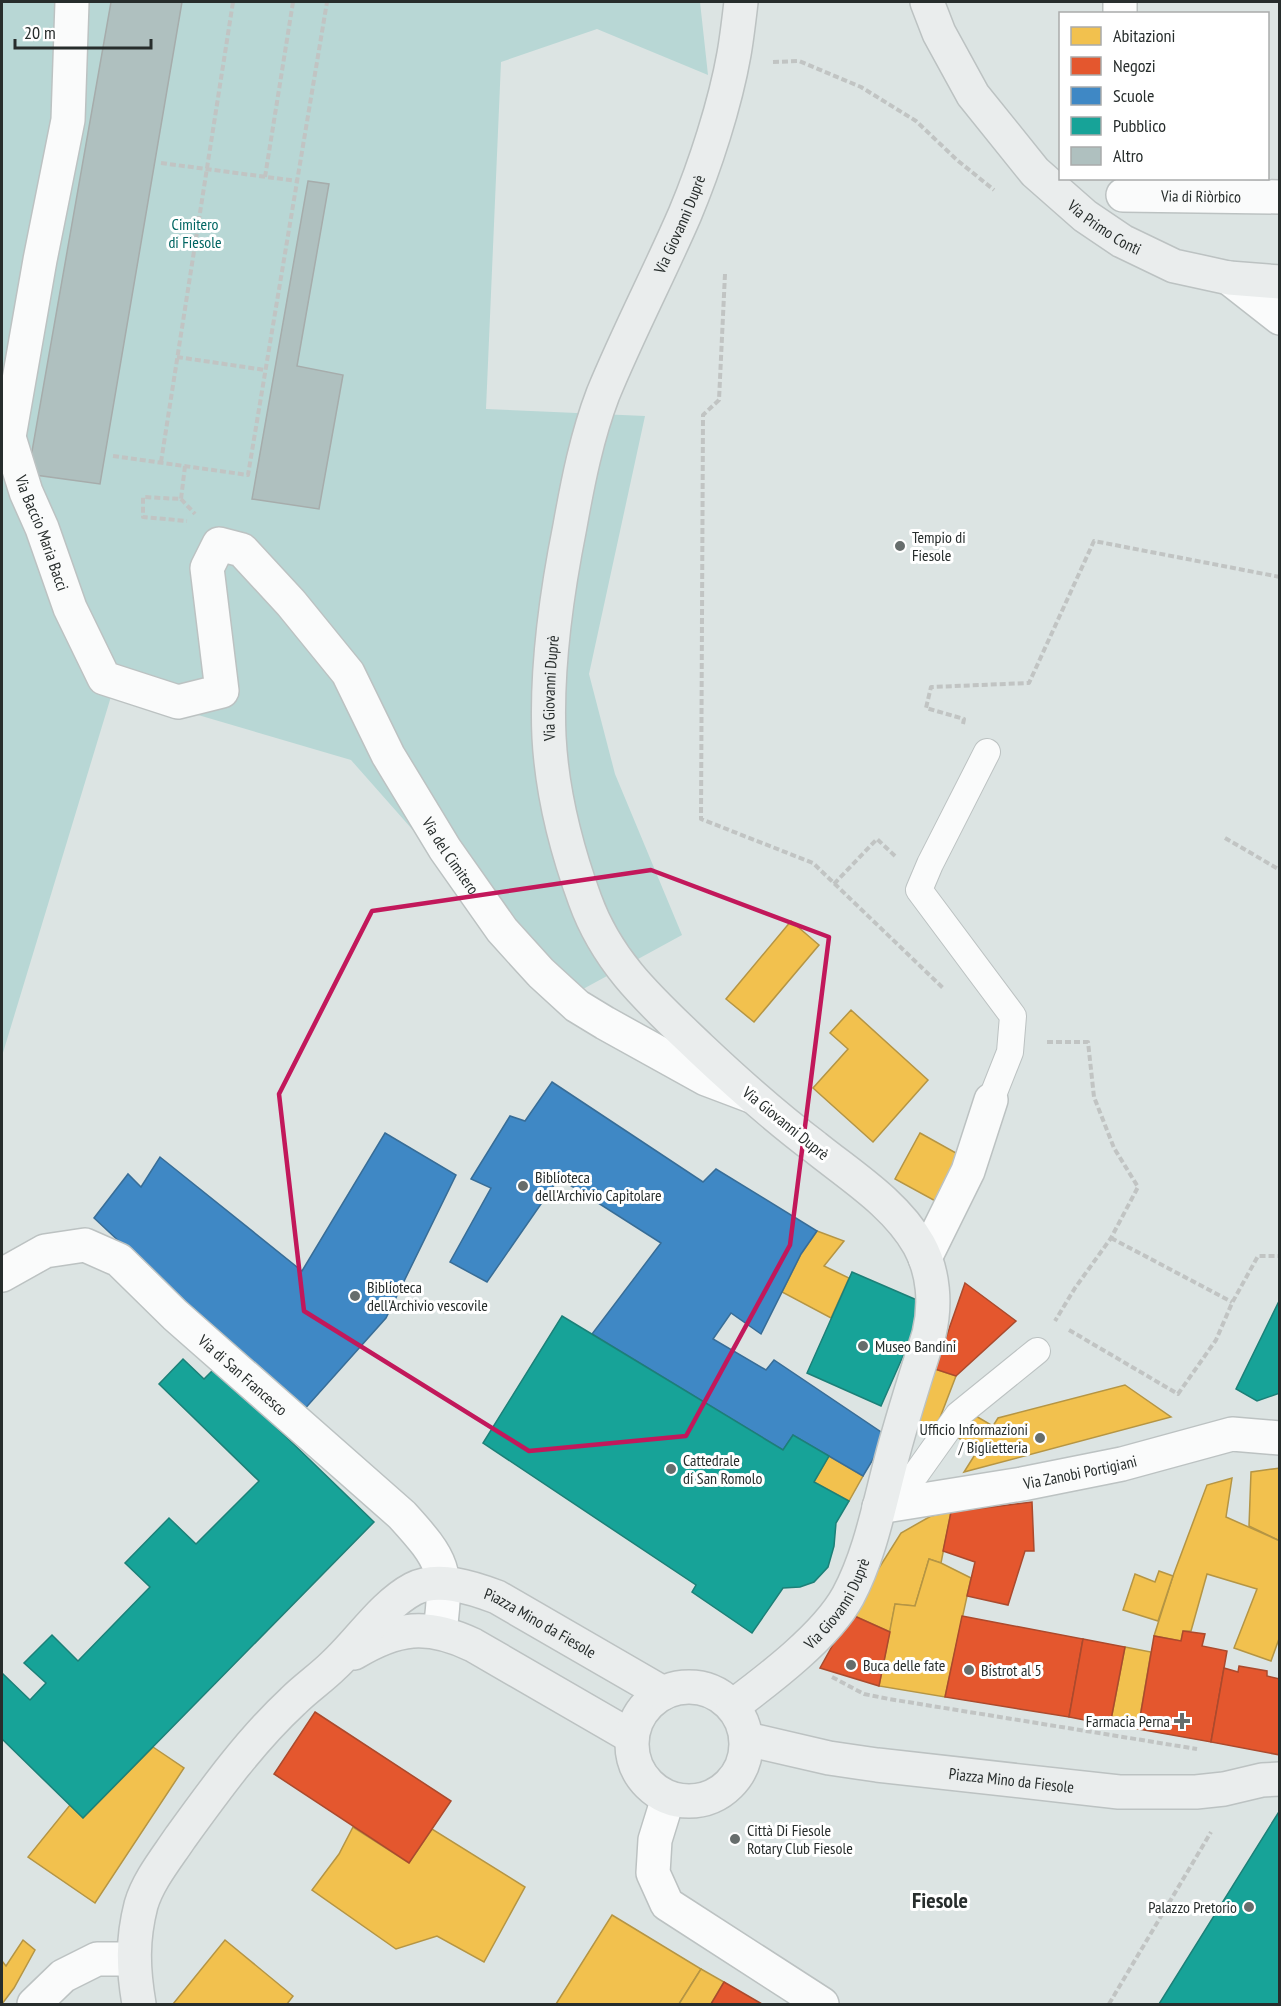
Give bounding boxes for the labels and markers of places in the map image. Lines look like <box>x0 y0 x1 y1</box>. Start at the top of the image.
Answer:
place label: Tempio di Fiesole <box>912 527 966 565</box>
marker: Tempio di Fiesole <box>893 539 907 553</box>
place label: Biblioteca dell'Archivio Capitolare <box>535 1167 662 1205</box>
marker: Biblioteca dell'Archivio Capitolare <box>516 1179 530 1193</box>
place label: Biblioteca dell'Archivio vescovile <box>367 1277 488 1315</box>
marker: Biblioteca dell'Archivio vescovile <box>348 1289 362 1303</box>
place label: Museo Bandini <box>875 1336 956 1356</box>
marker: Museo Bandini <box>856 1339 870 1353</box>
place label: Ufficio Informazioni / Biglietteria <box>920 1419 1028 1457</box>
marker: Ufficio Informazioni / Biglietteria <box>1033 1431 1047 1445</box>
place label: Cattedrale di San Romolo <box>683 1450 762 1488</box>
marker: Cattedrale di San Romolo <box>664 1462 678 1476</box>
place label: Buca delle fate <box>863 1655 945 1675</box>
marker: Buca delle fate <box>844 1658 858 1672</box>
place label: Bistrot al 5 <box>981 1660 1042 1680</box>
marker: Bistrot al 5 <box>962 1663 976 1677</box>
place label: Farmacia Perna <box>1086 1711 1170 1731</box>
marker: Farmacia Perna <box>1175 1714 1189 1728</box>
place label: Città Di Fiesole Rotary Club Fiesole <box>747 1820 853 1858</box>
marker: Città Di Fiesole Rotary Club Fiesole <box>728 1832 742 1846</box>
place label: Palazzo Pretorio <box>1148 1897 1237 1917</box>
marker: Palazzo Pretorio <box>1242 1900 1256 1914</box>

